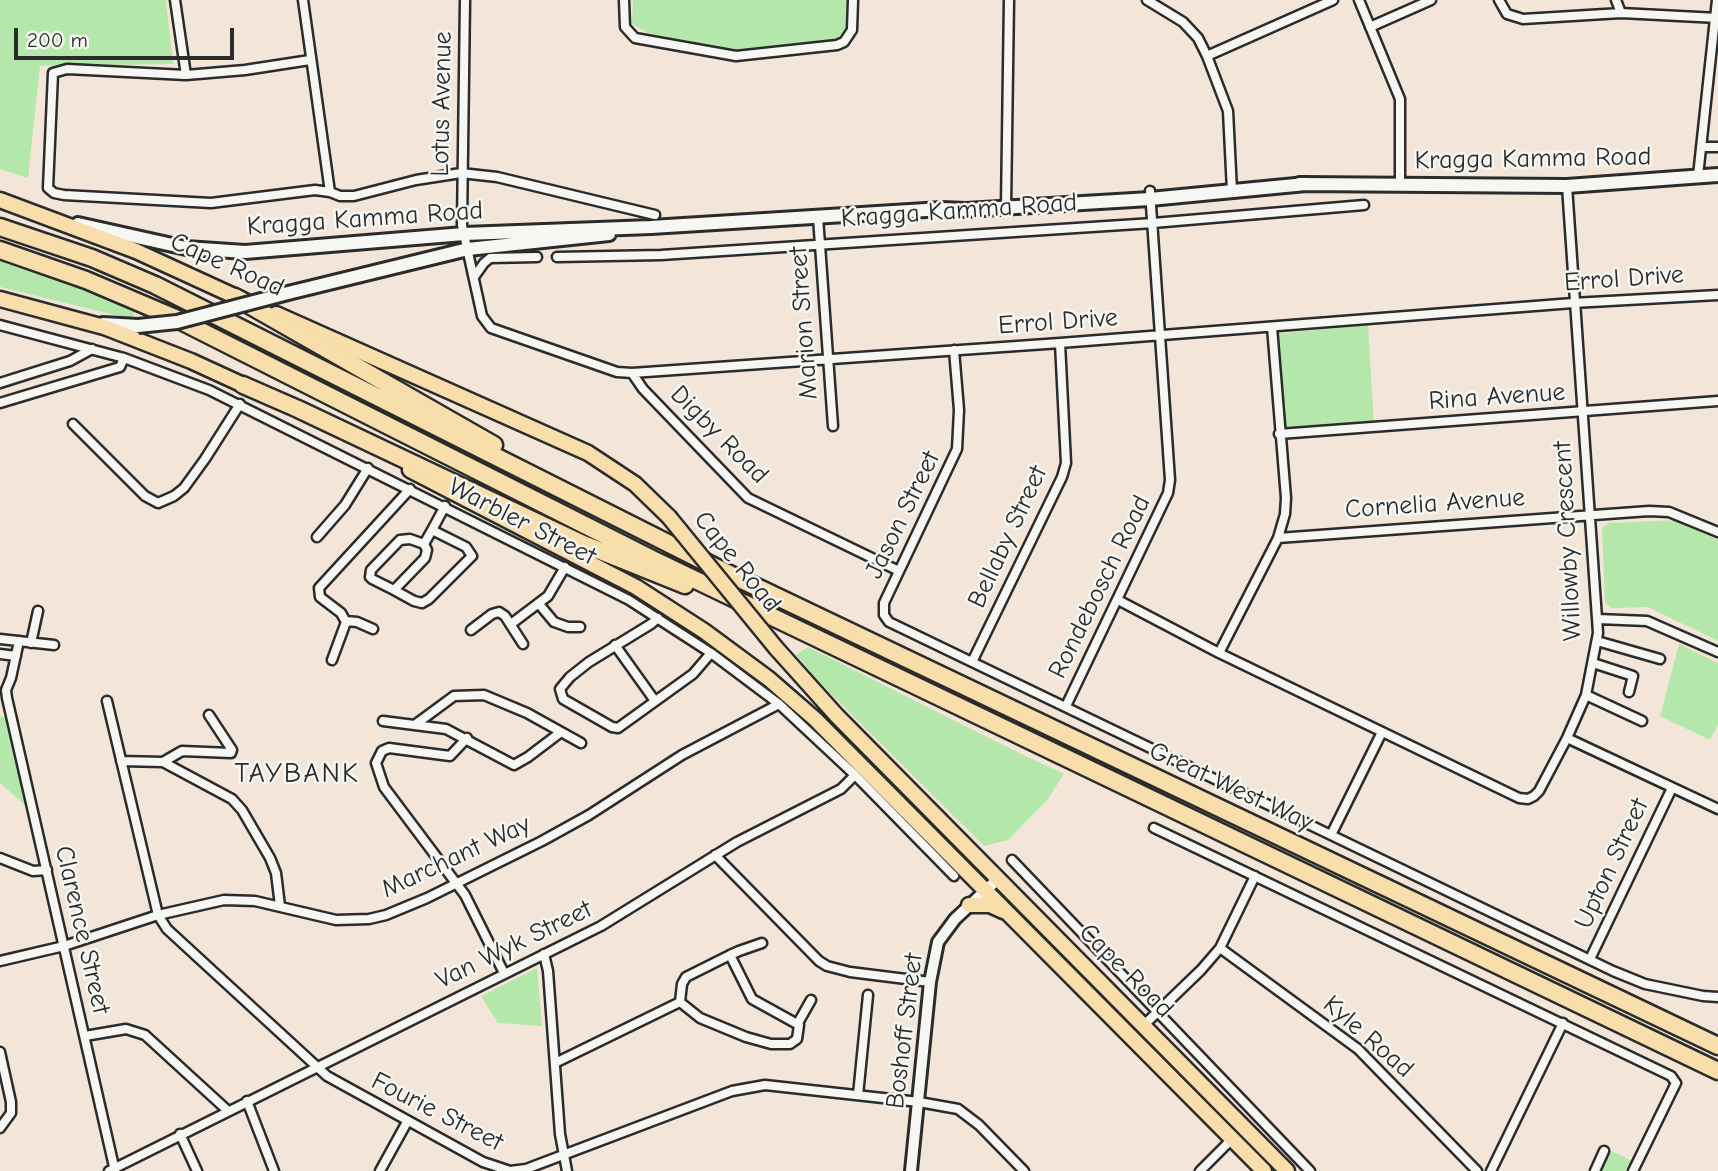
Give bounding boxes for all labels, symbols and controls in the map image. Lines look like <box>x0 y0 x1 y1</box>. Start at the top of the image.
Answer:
scale bar <box>18 14 238 58</box>
text: 200 m <box>27 28 88 52</box>
street label: Lotus Avenue <box>425 31 459 177</box>
street label: Kragga Kamma Road <box>1414 141 1652 177</box>
street label: Kragga Kamma Road <box>840 187 1078 235</box>
street label: Kragga Kamma Road <box>246 195 484 243</box>
street label: Cape Road <box>165 226 289 304</box>
street label: Marion Street <box>783 245 825 401</box>
street label: Errol Drive <box>1563 259 1685 299</box>
street label: Errol Drive <box>997 302 1119 342</box>
street label: Rina Avenue <box>1428 377 1566 417</box>
street label: Digby Road <box>663 379 775 491</box>
street label: Willowby Crescent <box>1547 440 1589 642</box>
street label: Jason Street <box>859 446 947 584</box>
street label: Bellaby Street <box>962 461 1054 613</box>
street label: Warbler Street <box>443 471 601 573</box>
street label: Cornelia Avenue <box>1344 482 1526 526</box>
street label: Rondebosch Road <box>1042 490 1158 684</box>
street label: Cape Road <box>687 505 787 619</box>
street label: Great West Way <box>1144 735 1318 839</box>
district label: TAYBANK <box>235 757 359 791</box>
street label: Upton Street <box>1568 794 1656 934</box>
street label: Marchant Way <box>376 809 536 905</box>
street label: Clarence Street <box>47 843 117 1017</box>
street label: Van Wyk Street <box>431 894 597 996</box>
street label: Cape Road <box>1072 917 1180 1025</box>
street label: Boshoff Street <box>880 951 930 1111</box>
street label: Kyle Road <box>1316 989 1420 1085</box>
street label: Fourie Street <box>366 1066 508 1158</box>

